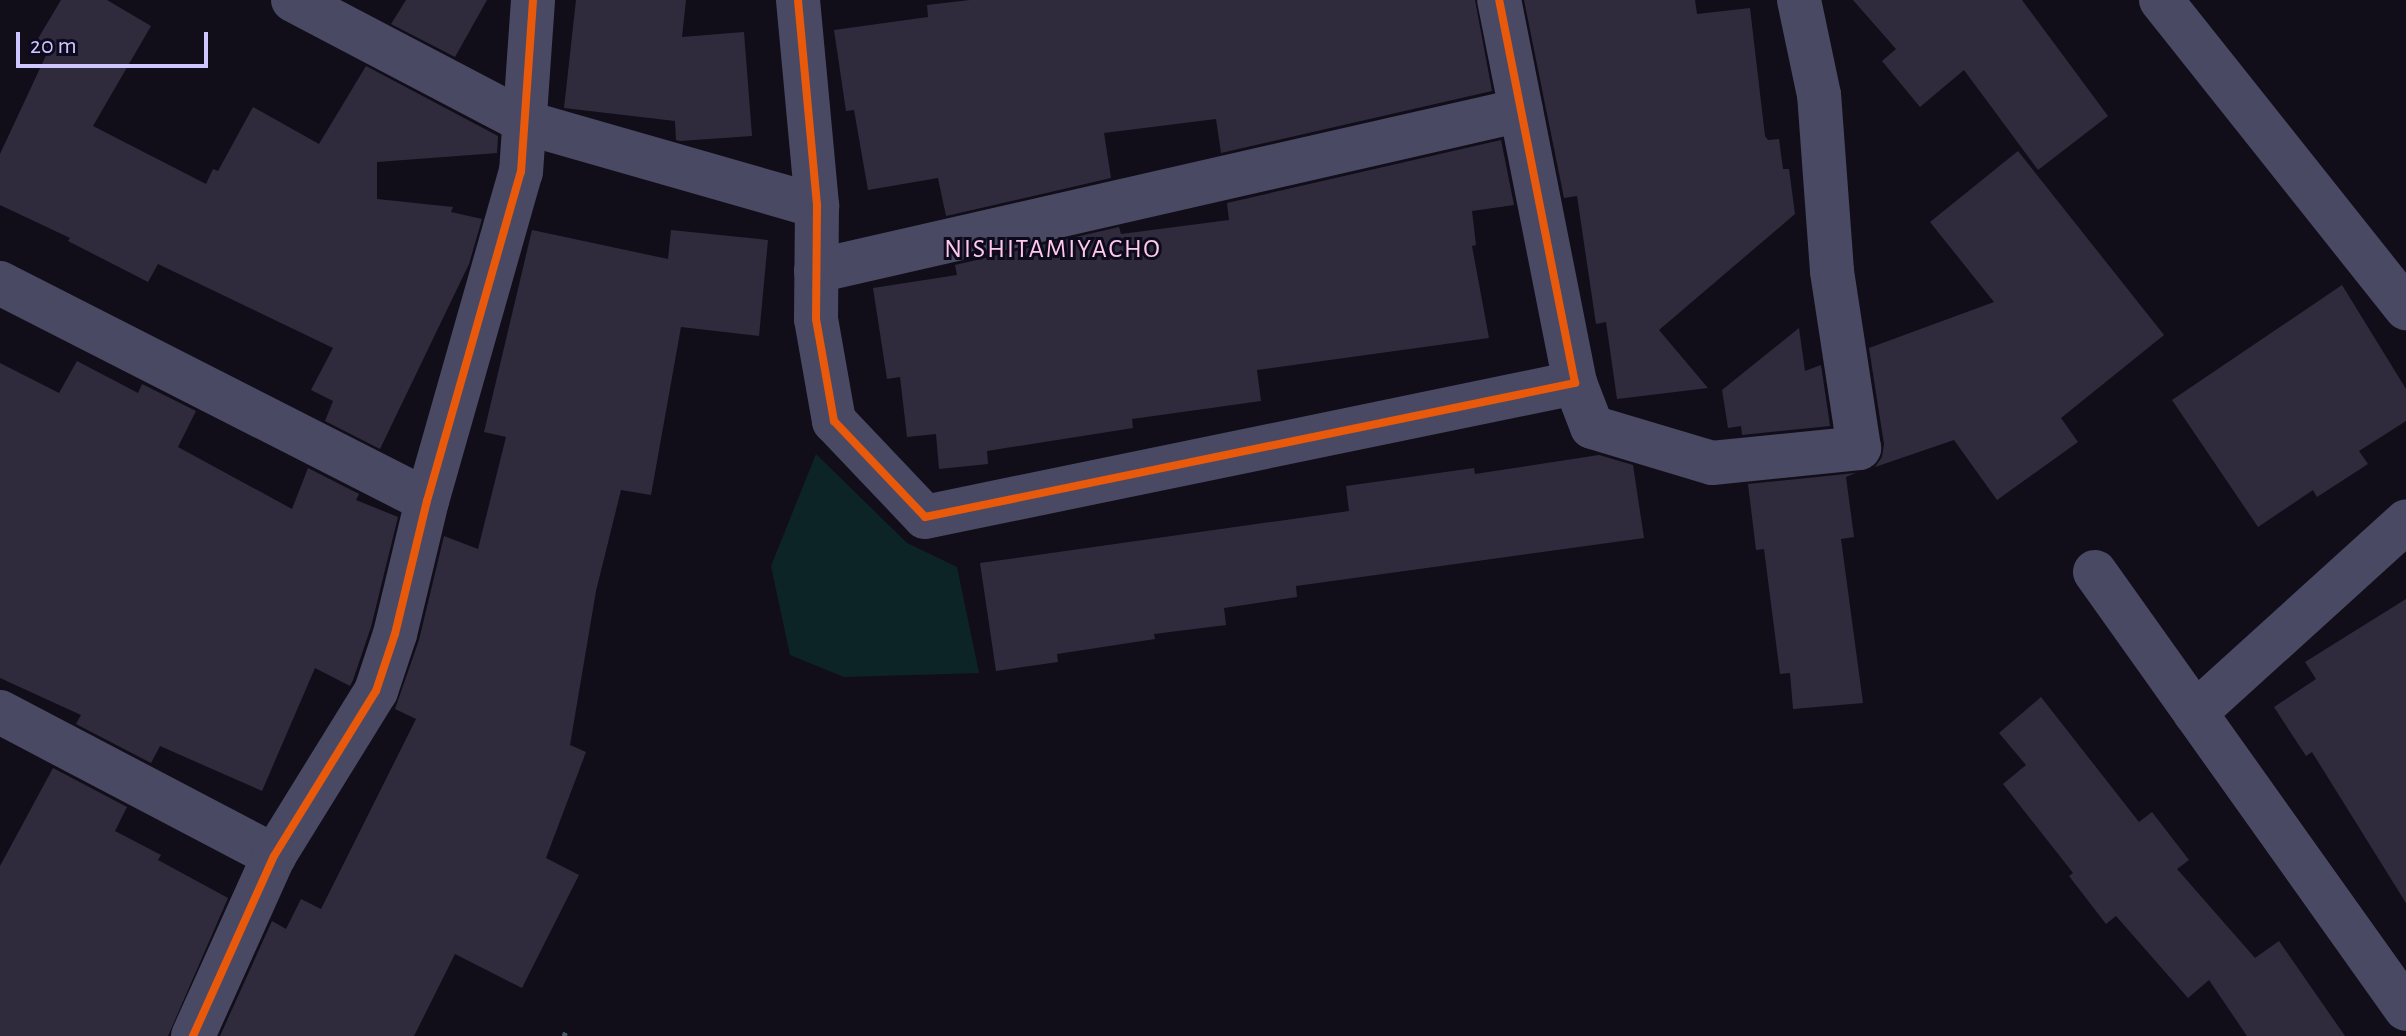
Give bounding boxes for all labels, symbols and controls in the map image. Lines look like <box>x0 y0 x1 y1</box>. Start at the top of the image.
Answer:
scale bar <box>20 16 212 66</box>
text: 20 m <box>30 34 77 58</box>
district label: NISHITAMIYACHO <box>944 234 1162 266</box>

